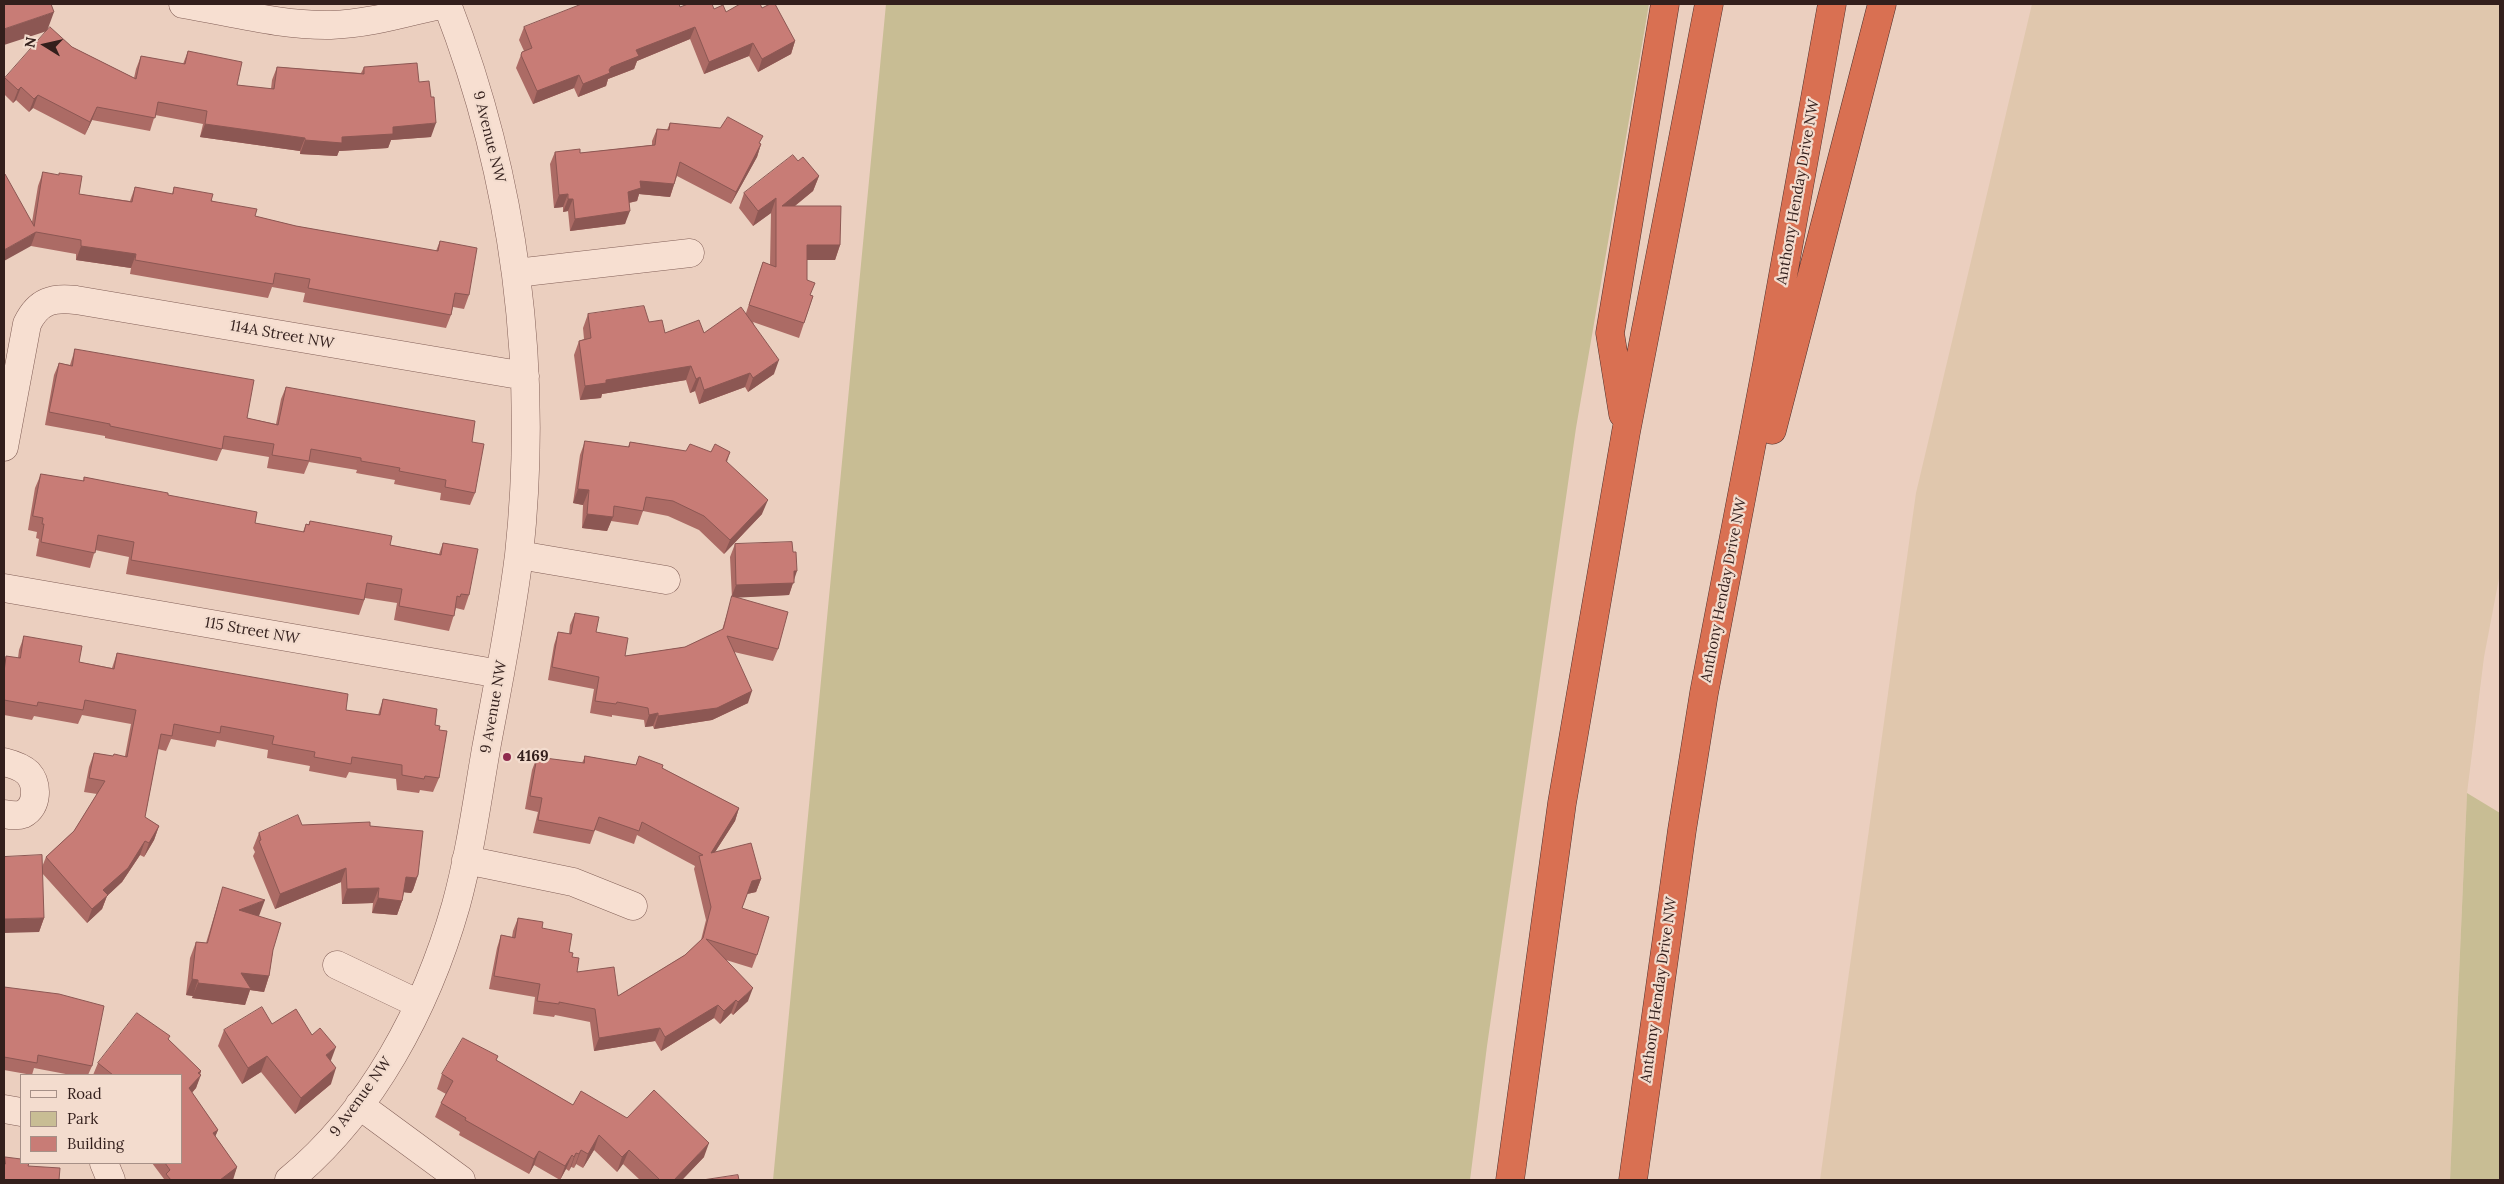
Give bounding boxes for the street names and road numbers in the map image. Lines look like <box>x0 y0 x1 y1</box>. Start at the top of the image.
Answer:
street label: 9 Avenue NW <box>469 89 509 185</box>
street label: Anthony Henday Drive NW <box>1773 98 1823 286</box>
street label: 114A Street NW <box>229 317 335 353</box>
street label: Anthony Henday Drive NW <box>1697 496 1751 684</box>
street label: 115 Street NW <box>203 614 301 648</box>
street label: 9 Avenue NW <box>477 659 511 755</box>
street label: Anthony Henday Drive NW <box>1637 896 1681 1084</box>
street label: 9 Avenue NW <box>326 1054 396 1140</box>

